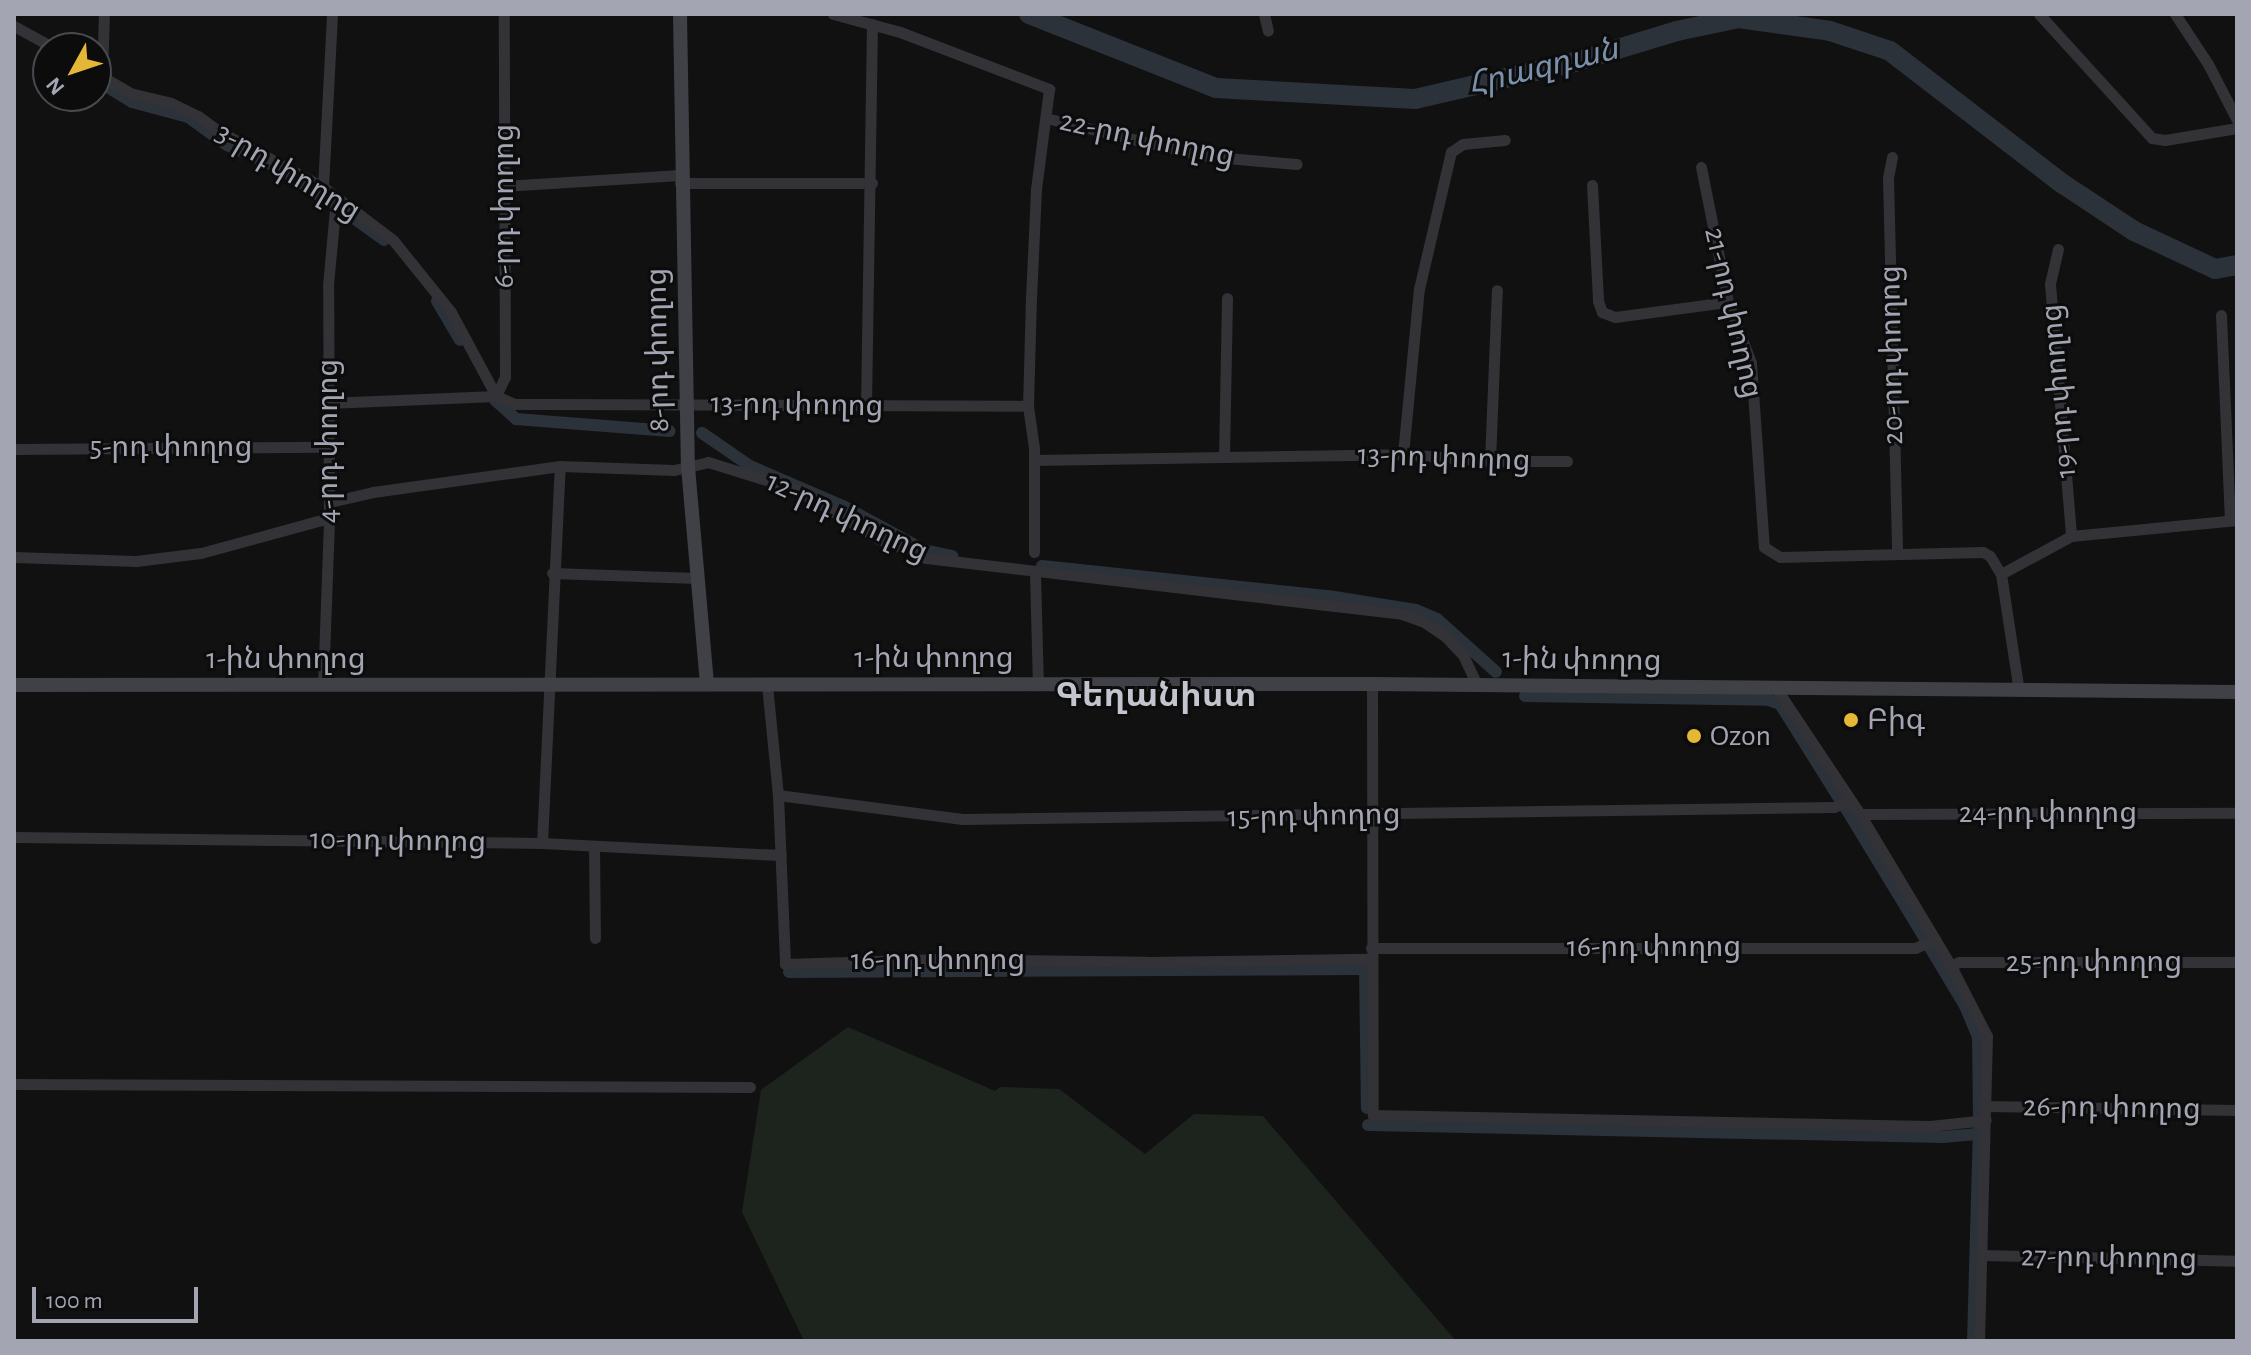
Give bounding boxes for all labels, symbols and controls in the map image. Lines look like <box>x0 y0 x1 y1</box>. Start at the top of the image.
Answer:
water label: Հրազդան <box>1464 30 1622 104</box>
north arrow <box>32 32 112 112</box>
text: N <box>42 73 68 99</box>
street label: 22-րդ փողոց <box>1056 103 1238 175</box>
street label: 3-րդ փողոց <box>209 115 367 229</box>
street label: 6-րդ փողոց <box>486 124 522 288</box>
street label: 21-րդ փողոց <box>1696 224 1770 402</box>
street label: 20-րդ փողոց <box>1872 265 1912 445</box>
street label: 8-րդ փողոց <box>639 267 677 433</box>
street label: 19-րդ փողոց <box>2033 302 2085 480</box>
street label: 4-րդ փողոց <box>310 359 346 523</box>
street label: 13-րդ փողոց <box>710 385 884 425</box>
street label: 5-րդ փողոց <box>90 429 252 465</box>
street label: 13-րդ փողոց <box>1357 437 1531 479</box>
street label: 12-րդ փողոց <box>760 464 934 570</box>
street label: 1-ին փողոց <box>854 640 1014 676</box>
street label: 1-ին փողոց <box>206 641 366 677</box>
street label: 1-ին փողոց <box>1502 641 1662 679</box>
district label: Գեղանիստ <box>1056 677 1256 717</box>
place label: Բիգ <box>1867 702 1925 738</box>
marker: Բիգ <box>1842 711 1860 729</box>
place label: Ozon <box>1710 718 1771 754</box>
marker: Ozon <box>1685 727 1703 745</box>
street label: 24-րդ փողոց <box>1959 795 2137 831</box>
street label: 15-րդ փողոց <box>1227 796 1401 836</box>
street label: 10-րդ փողոց <box>309 821 487 861</box>
street label: 16-րդ փողոց <box>1567 929 1741 965</box>
street label: 16-րդ փողոց <box>851 942 1025 978</box>
street label: 25-րդ փողոց <box>2006 944 2182 980</box>
street label: 26-րդ փողոց <box>2023 1088 2201 1128</box>
street label: 27-րդ փողոց <box>2020 1238 2198 1278</box>
scale bar <box>36 1271 202 1321</box>
text: 100 m <box>46 1289 103 1313</box>

